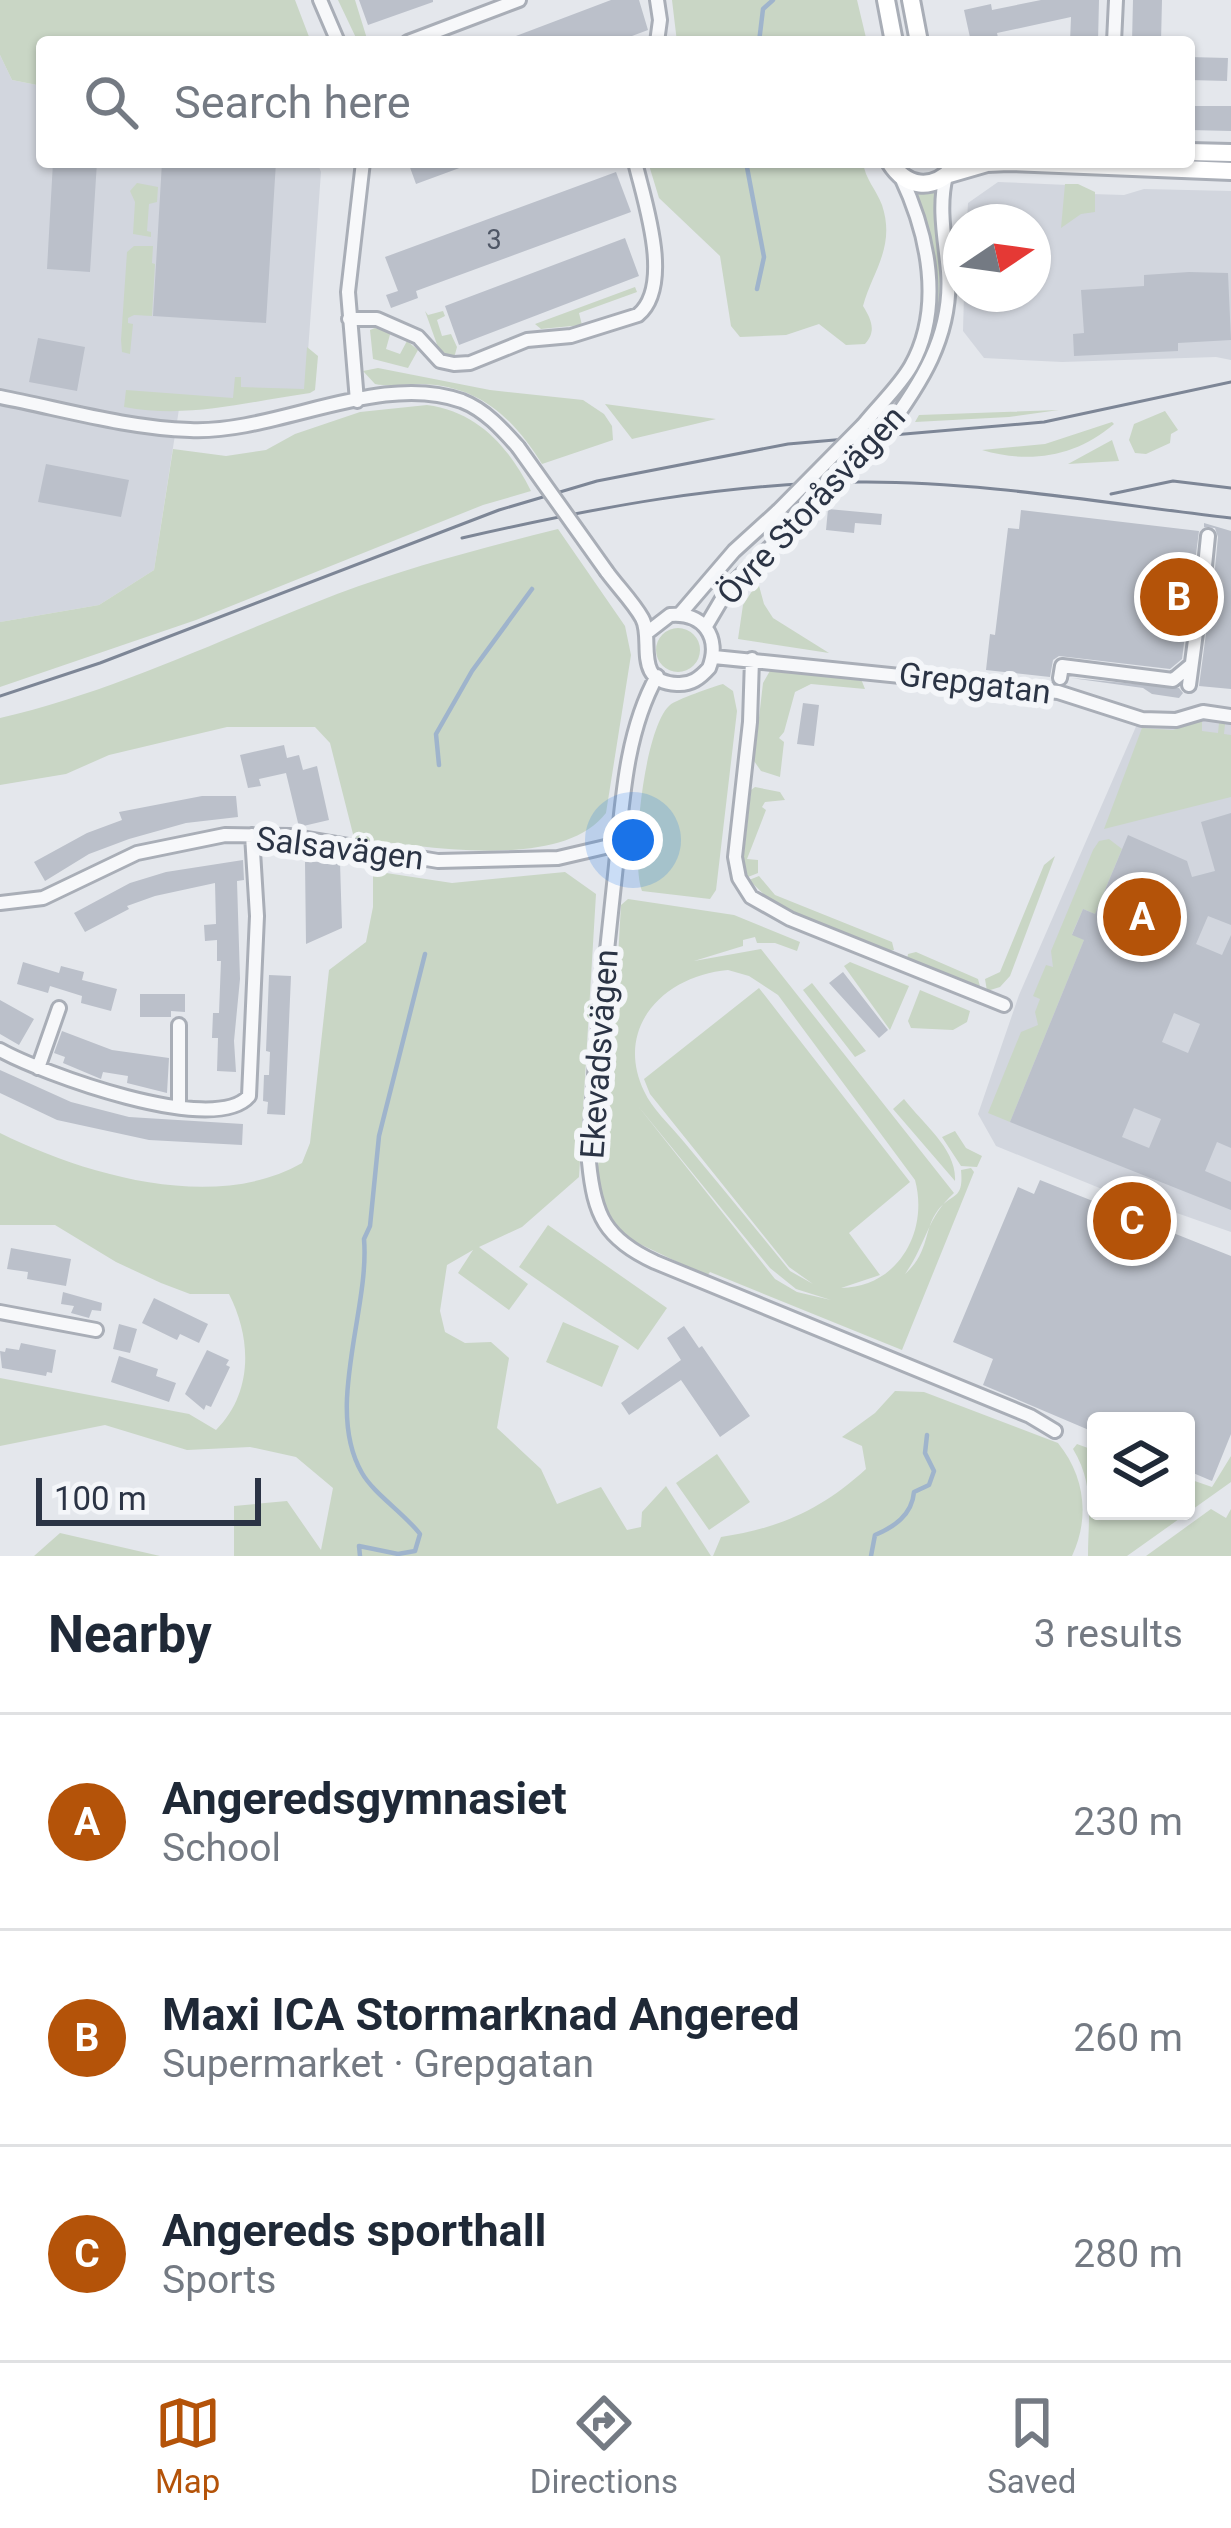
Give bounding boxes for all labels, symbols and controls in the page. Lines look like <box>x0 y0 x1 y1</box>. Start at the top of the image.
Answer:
search box <box>36 36 1195 168</box>
icon: search <box>78 69 144 135</box>
text: Search here <box>174 76 411 129</box>
north arrow <box>943 204 1051 312</box>
house number: 3 <box>486 224 502 256</box>
street label: Övre Storåsvägen <box>709 397 913 613</box>
pin: B <box>1140 552 1218 642</box>
street label: Grepgatan <box>897 654 1053 712</box>
your location <box>603 810 663 870</box>
street label: Salsavägen <box>254 818 426 878</box>
pin: A <box>1103 872 1181 962</box>
street label: Ekevadsvägen <box>572 948 626 1160</box>
pin: C <box>1093 1176 1171 1266</box>
map controls <box>1087 1412 1195 1520</box>
button: layers <box>1087 1412 1195 1520</box>
scale bar <box>36 1472 261 1525</box>
text: 100 m <box>54 1479 147 1518</box>
text: Nearby <box>48 1605 212 1664</box>
text: 3 results <box>1034 1611 1183 1657</box>
text: Angeredsgymnasiet <box>162 1772 567 1825</box>
text: A <box>74 1799 100 1845</box>
text: 230 m <box>1073 1799 1183 1845</box>
text: School <box>162 1825 281 1871</box>
text: Maxi ICA Stormarknad Angered <box>162 1988 800 2041</box>
text: B <box>75 2015 99 2061</box>
text: 260 m <box>1073 2015 1183 2061</box>
text: Supermarket · Grepgatan <box>162 2041 594 2087</box>
text: Angereds sporthall <box>162 2204 547 2257</box>
text: C <box>74 2231 100 2277</box>
text: 280 m <box>1073 2231 1183 2277</box>
text: Sports <box>162 2257 276 2303</box>
tab: Map <box>155 2390 221 2501</box>
tab: Directions <box>530 2390 678 2501</box>
tab: Saved <box>987 2390 1076 2501</box>

